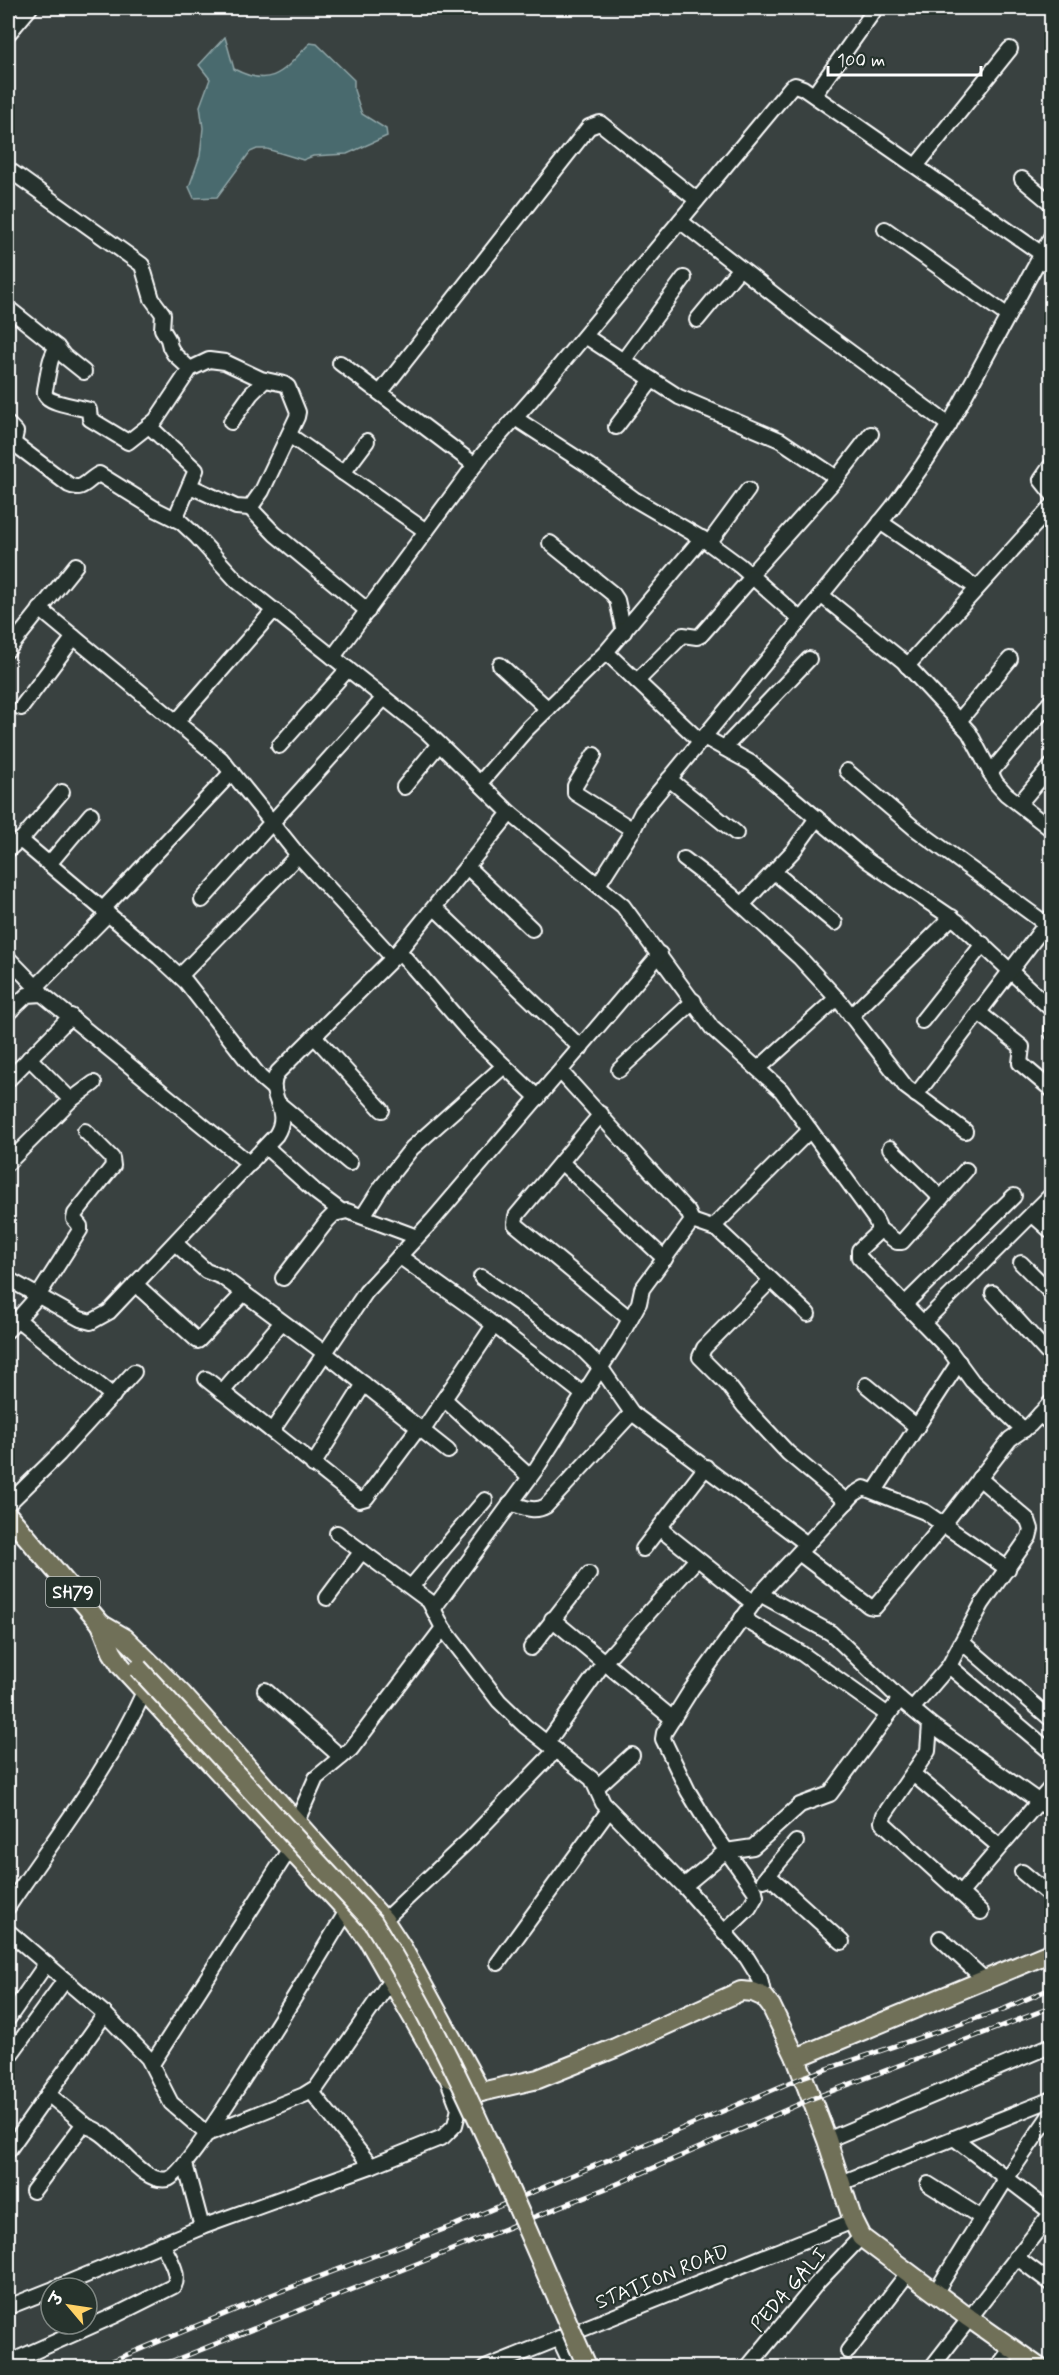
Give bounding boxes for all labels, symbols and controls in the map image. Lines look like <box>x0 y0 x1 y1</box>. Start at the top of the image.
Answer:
scale bar <box>828 39 981 77</box>
text: 100 m <box>837 49 885 73</box>
road number: SH79 <box>46 1577 100 1607</box>
street label: STATION ROAD <box>592 2238 734 2317</box>
street label: PEDA GALI <box>745 2242 833 2338</box>
north arrow <box>39 2276 99 2336</box>
text: उ <box>44 2289 70 2311</box>

